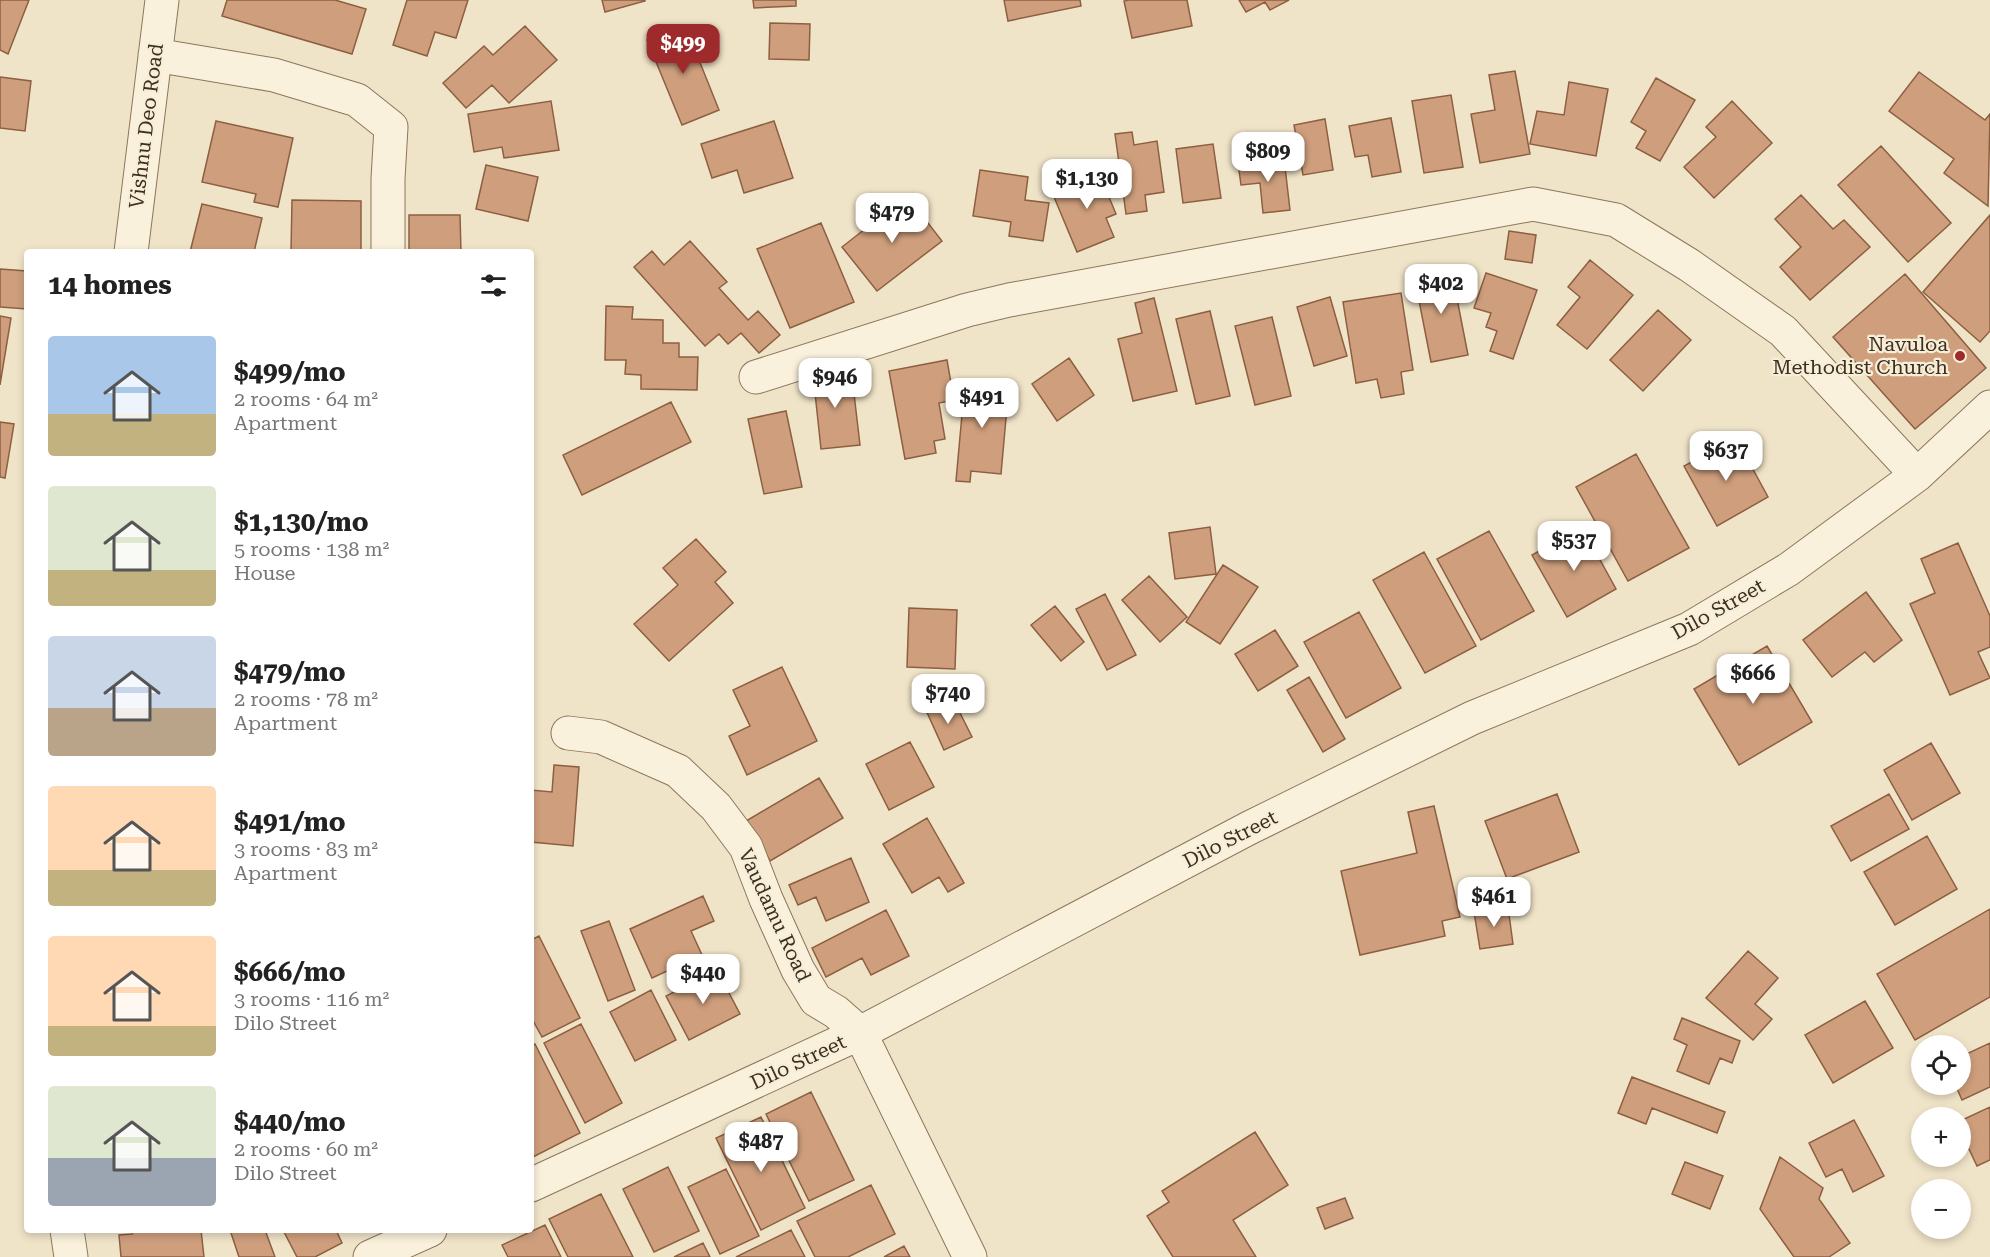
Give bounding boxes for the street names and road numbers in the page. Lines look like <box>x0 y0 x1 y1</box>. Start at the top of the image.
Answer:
street label: Vishnu Deo Road <box>124 42 168 210</box>
street label: Dilo Street <box>1667 573 1769 644</box>
street label: Dilo Street <box>1179 805 1282 873</box>
street label: Vaudamu Road <box>734 845 816 986</box>
street label: Dilo Street <box>746 1029 850 1095</box>

